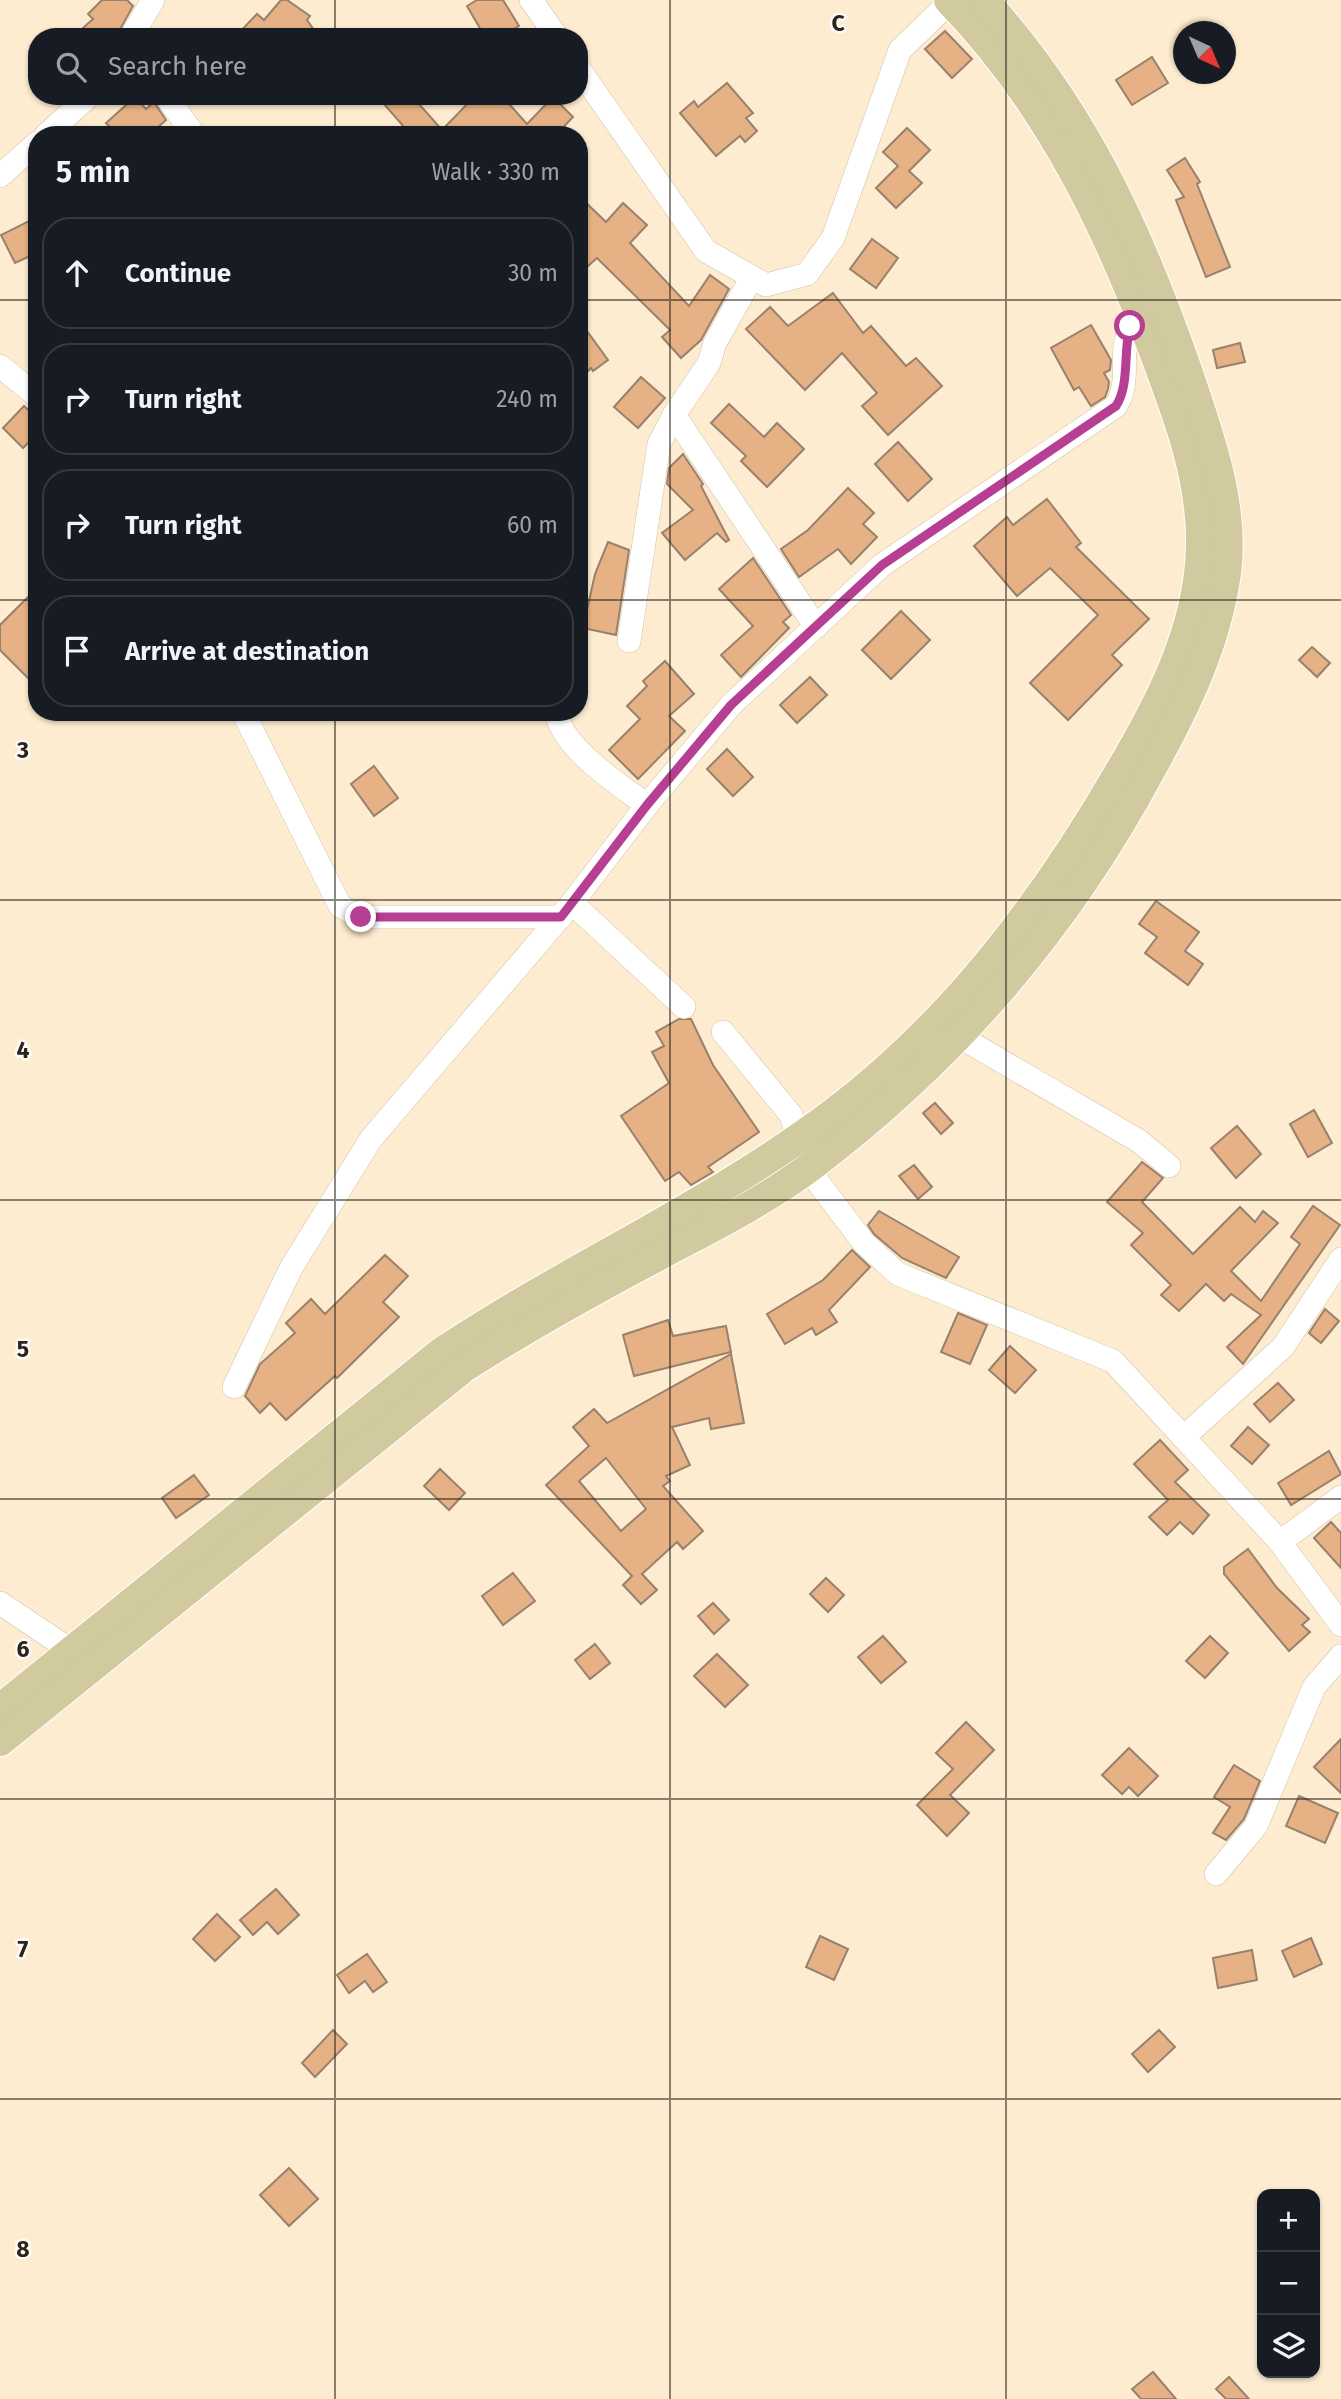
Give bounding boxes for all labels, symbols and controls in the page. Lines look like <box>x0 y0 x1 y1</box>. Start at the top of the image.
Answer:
text: C <box>831 9 845 37</box>
north arrow <box>1173 21 1236 84</box>
search box <box>28 28 588 105</box>
icon: search <box>52 48 90 86</box>
text: Search here <box>108 51 247 82</box>
text: 5 min <box>56 154 130 190</box>
text: Walk · 330 m <box>432 158 560 186</box>
icon: ahead <box>58 254 96 292</box>
text: Continue <box>125 258 231 289</box>
text: 30 m <box>508 259 558 287</box>
route start <box>1114 310 1145 341</box>
icon: right <box>58 380 96 418</box>
text: Turn right <box>125 384 242 415</box>
text: 240 m <box>496 385 558 413</box>
icon: right <box>58 506 96 544</box>
text: Turn right <box>125 510 242 541</box>
text: 60 m <box>507 511 558 539</box>
icon: arrive <box>58 632 96 670</box>
text: Arrive at destination <box>125 636 369 667</box>
text: 3 <box>16 736 29 764</box>
route end <box>345 901 376 932</box>
text: 4 <box>17 1036 30 1064</box>
text: 5 <box>17 1335 29 1363</box>
text: 6 <box>17 1635 30 1663</box>
text: 7 <box>18 1935 29 1963</box>
map controls <box>1257 2189 1320 2378</box>
button: + <box>1257 2189 1320 2252</box>
text: 8 <box>16 2235 30 2263</box>
button: − <box>1257 2252 1320 2315</box>
button: layers <box>1257 2315 1320 2378</box>

